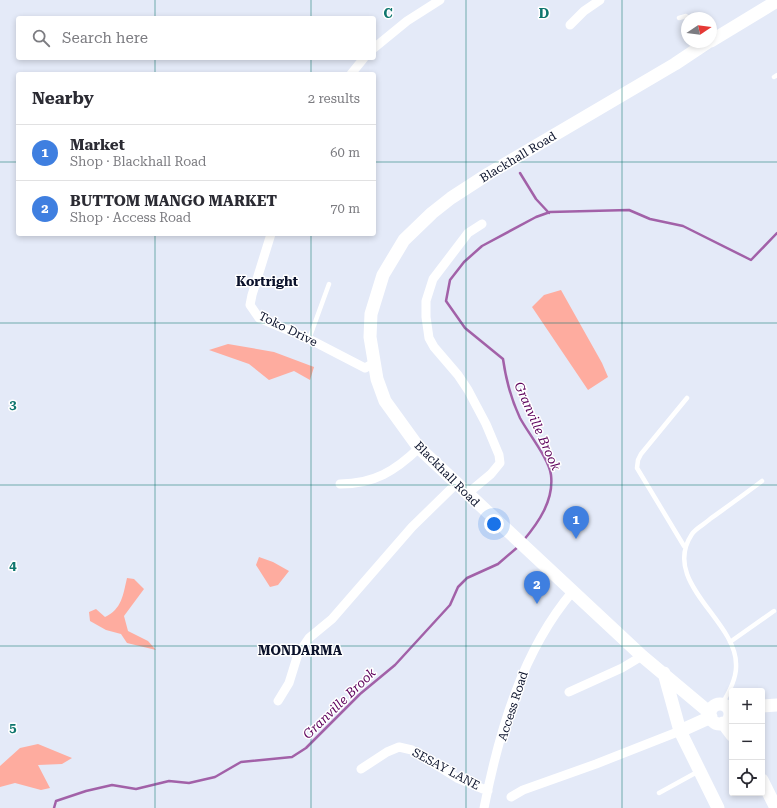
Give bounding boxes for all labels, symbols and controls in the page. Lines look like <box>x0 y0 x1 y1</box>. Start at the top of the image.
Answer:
text: C <box>383 6 393 21</box>
text: D <box>539 6 549 21</box>
north arrow <box>681 12 717 48</box>
search box <box>16 16 376 60</box>
icon: search <box>30 27 52 49</box>
text: Search here <box>62 29 148 47</box>
text: Nearby <box>32 88 94 108</box>
text: 2 results <box>308 91 360 106</box>
street label: Blackhall Road <box>477 129 559 185</box>
text: Market <box>70 136 125 154</box>
text: 1 <box>41 145 49 160</box>
text: 60 m <box>330 145 360 160</box>
text: Shop · Blackhall Road <box>70 154 206 169</box>
text: BUTTOM MANGO MARKET <box>70 192 277 210</box>
text: 2 <box>41 201 49 216</box>
text: 70 m <box>330 201 360 216</box>
text: Shop · Access Road <box>70 210 191 225</box>
district label: Kortright <box>236 274 299 289</box>
street label: Toko Drive <box>256 309 320 349</box>
water label: Granville Brook <box>511 380 564 474</box>
text: 3 <box>9 397 17 412</box>
street label: Blackhall Road <box>412 439 483 510</box>
pin: 1 <box>563 506 589 539</box>
your location <box>484 514 504 534</box>
text: 4 <box>9 558 17 573</box>
pin: 2 <box>524 571 550 604</box>
district label: MONDARMA <box>258 643 343 658</box>
water label: Granville Brook <box>300 664 379 742</box>
street label: Access Road <box>495 669 531 743</box>
map controls <box>729 688 765 796</box>
button: + <box>729 688 765 724</box>
text: 5 <box>9 720 17 735</box>
button: − <box>729 724 765 760</box>
street label: SESAY LANE <box>410 745 482 793</box>
button: locate <box>729 760 765 796</box>

